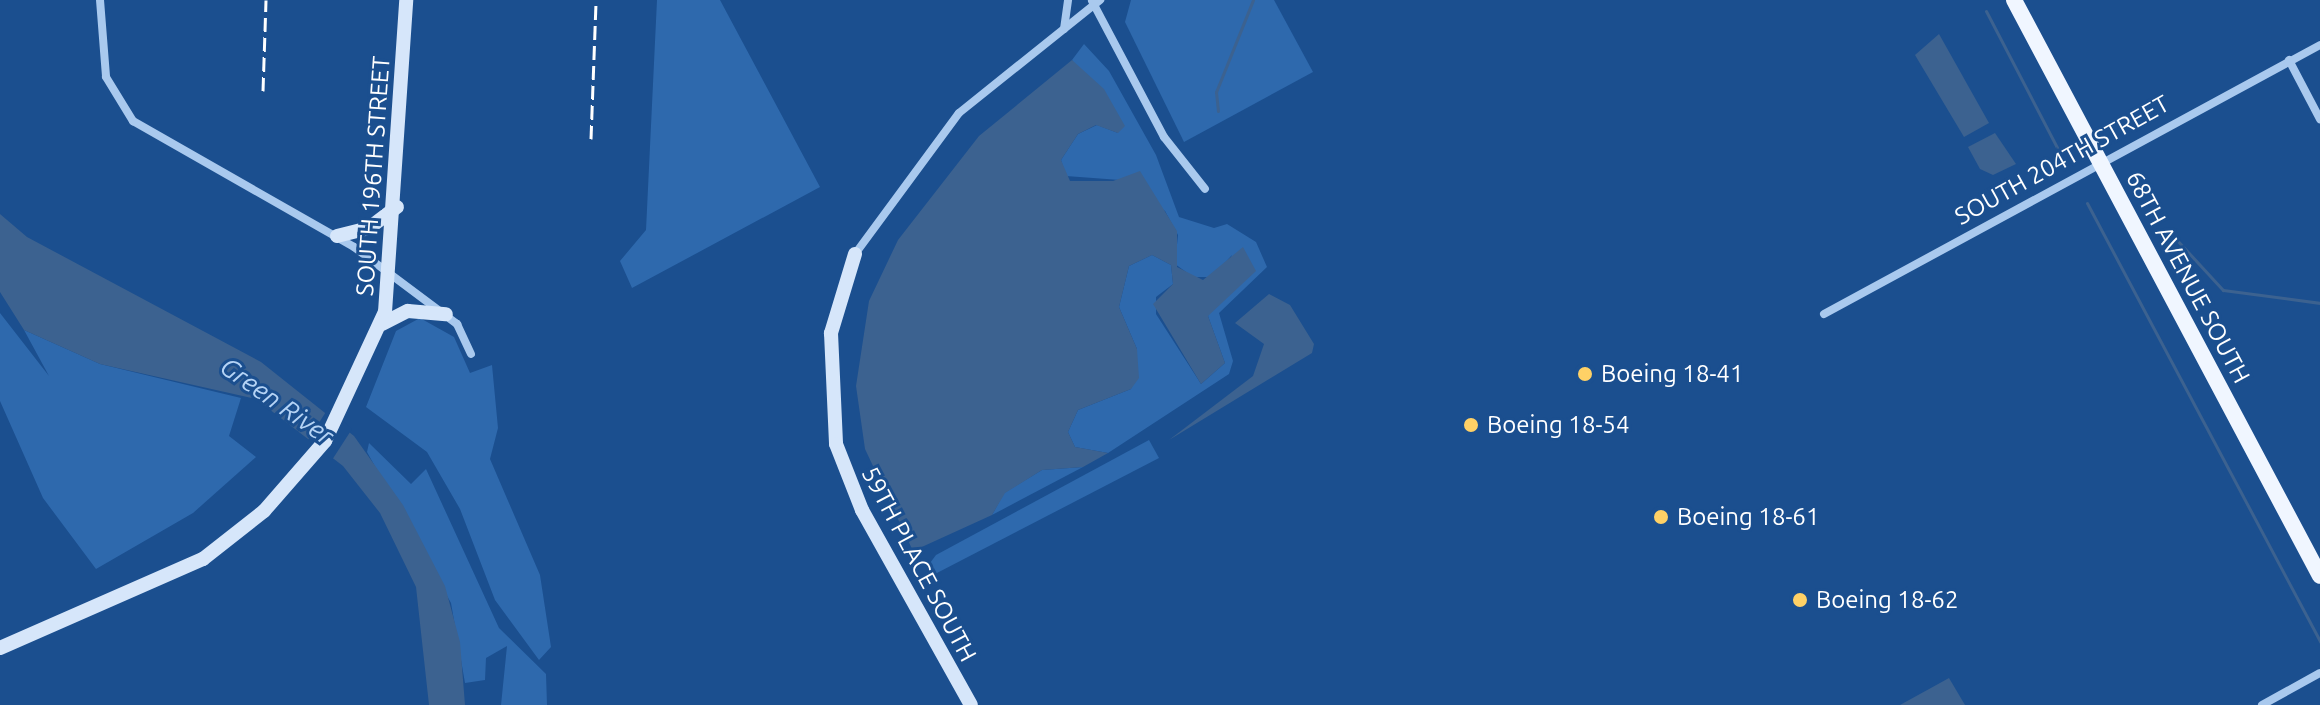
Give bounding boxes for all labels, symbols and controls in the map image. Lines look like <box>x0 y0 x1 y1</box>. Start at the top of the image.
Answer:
street label: SOUTH 196TH STREET <box>350 55 396 297</box>
street label: SOUTH 204TH STREET <box>1950 89 2174 231</box>
street label: 68TH AVENUE SOUTH <box>2120 166 2256 388</box>
water label: Green River <box>214 351 340 451</box>
place label: Boeing 18-41 <box>1601 360 1743 388</box>
marker: Boeing 18-41 <box>1576 365 1594 383</box>
place label: Boeing 18-54 <box>1487 411 1629 439</box>
marker: Boeing 18-54 <box>1462 416 1480 434</box>
street label: 59TH PLACE SOUTH <box>855 462 983 666</box>
place label: Boeing 18-61 <box>1677 503 1819 531</box>
marker: Boeing 18-61 <box>1652 508 1670 526</box>
place label: Boeing 18-62 <box>1816 586 1958 614</box>
marker: Boeing 18-62 <box>1791 591 1809 609</box>

